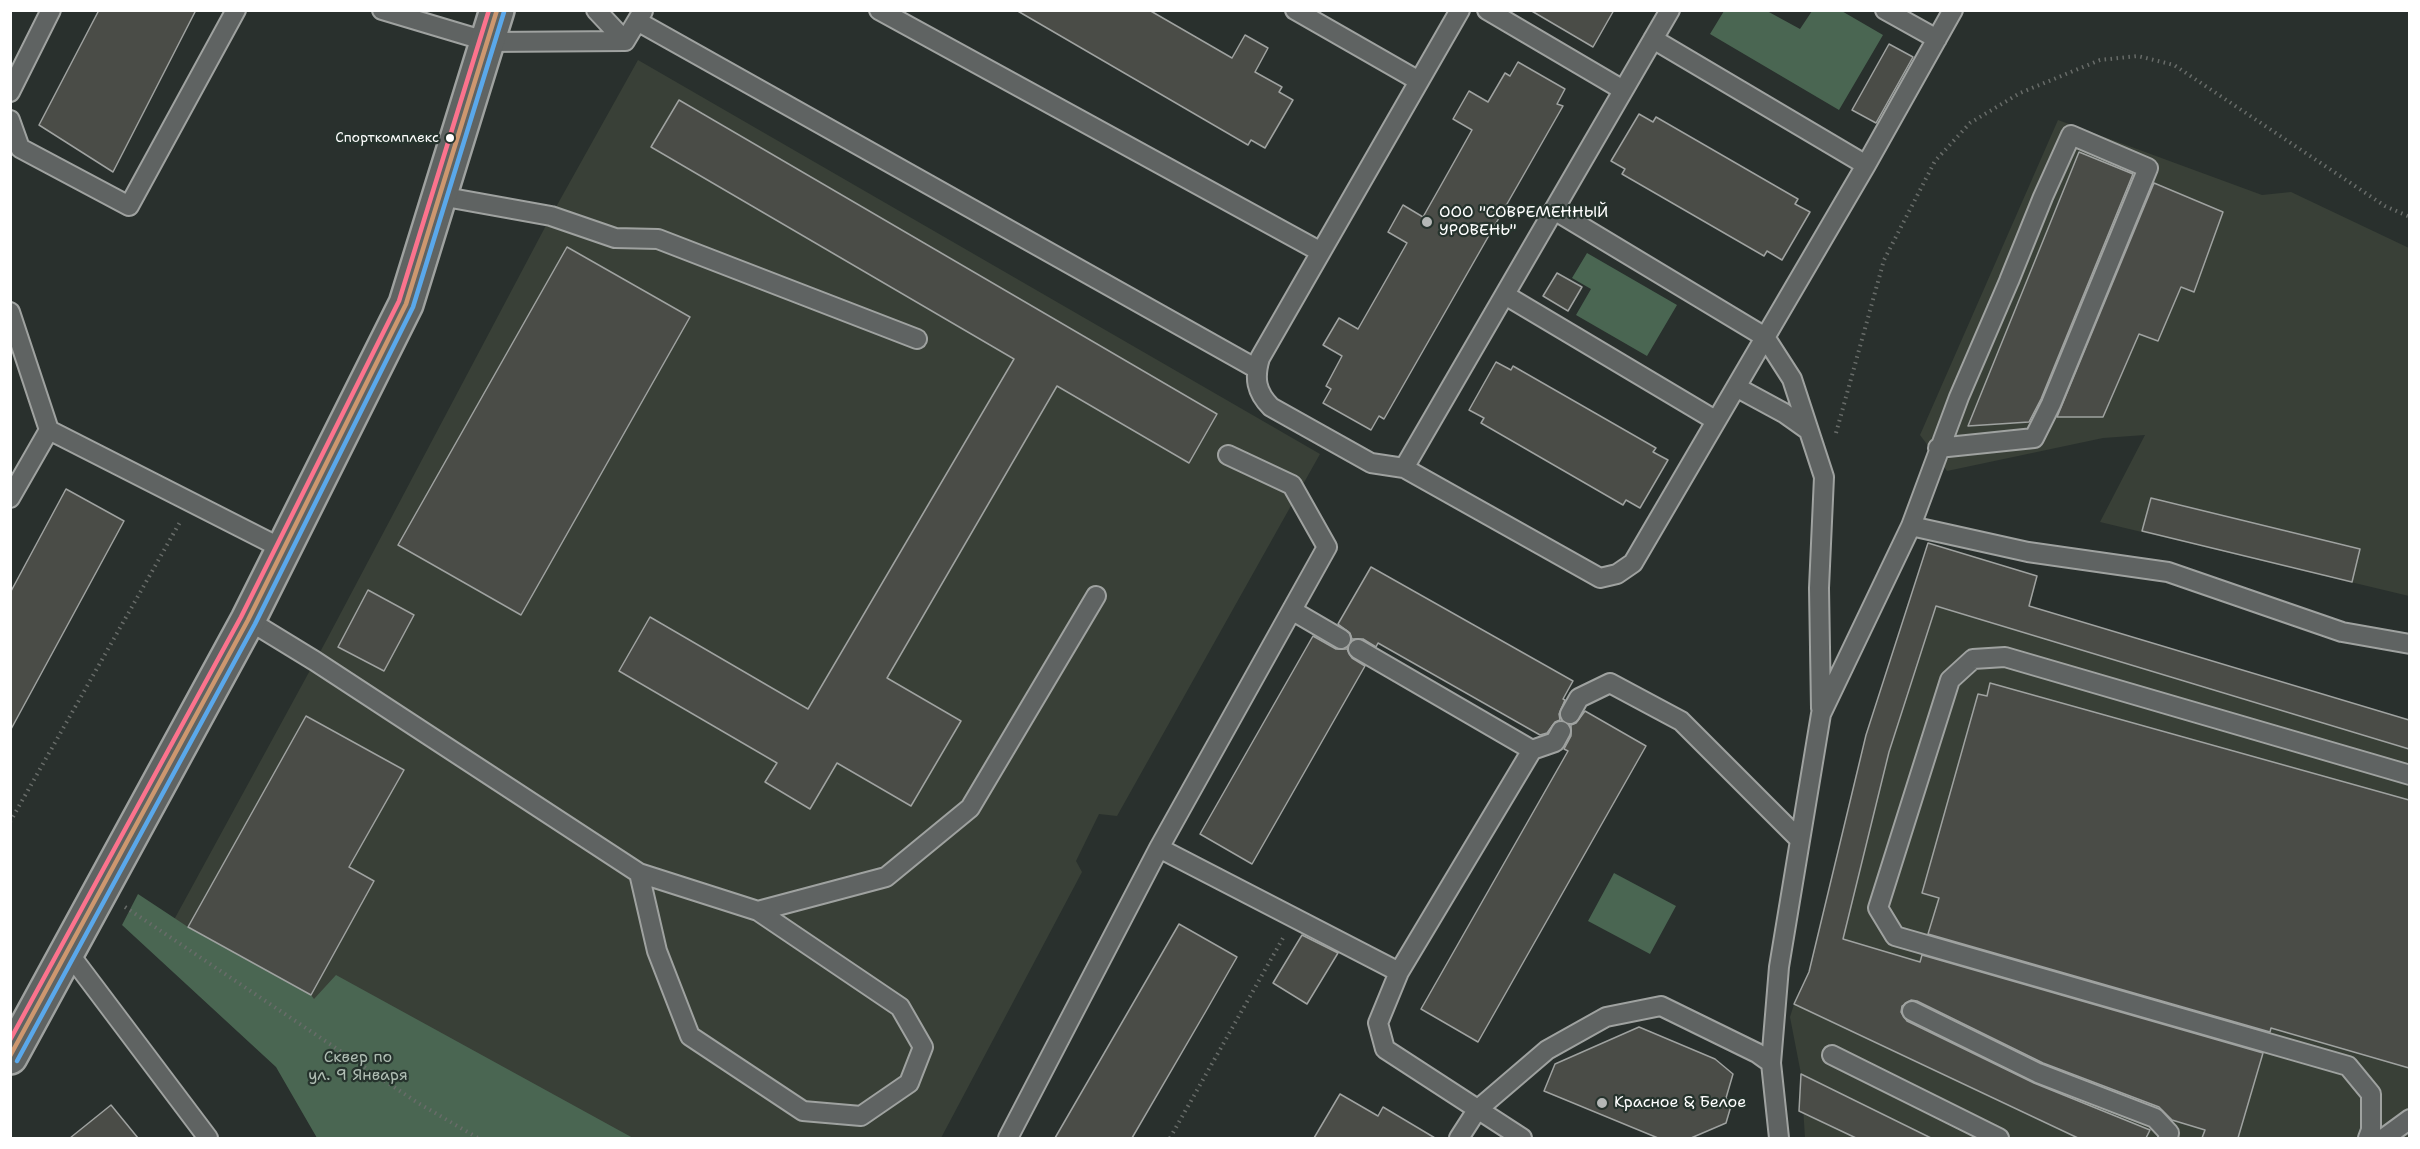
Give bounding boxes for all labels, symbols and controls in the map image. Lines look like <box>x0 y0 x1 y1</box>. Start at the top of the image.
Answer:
place label: Спорткомплекс <box>335 130 439 146</box>
marker: Спорткомплекс <box>444 132 456 144</box>
place label: ООО "СОВРЕМЕННЫЙ УРОВЕНЬ" <box>1439 203 1608 241</box>
marker: ООО "СОВРЕМЕННЫЙ УРОВЕНЬ" <box>1420 215 1434 229</box>
park label: Сквер по ул. 9 Января <box>308 1048 408 1086</box>
place label: Красное & Белое <box>1614 1093 1746 1113</box>
marker: Красное & Белое <box>1595 1096 1609 1110</box>

